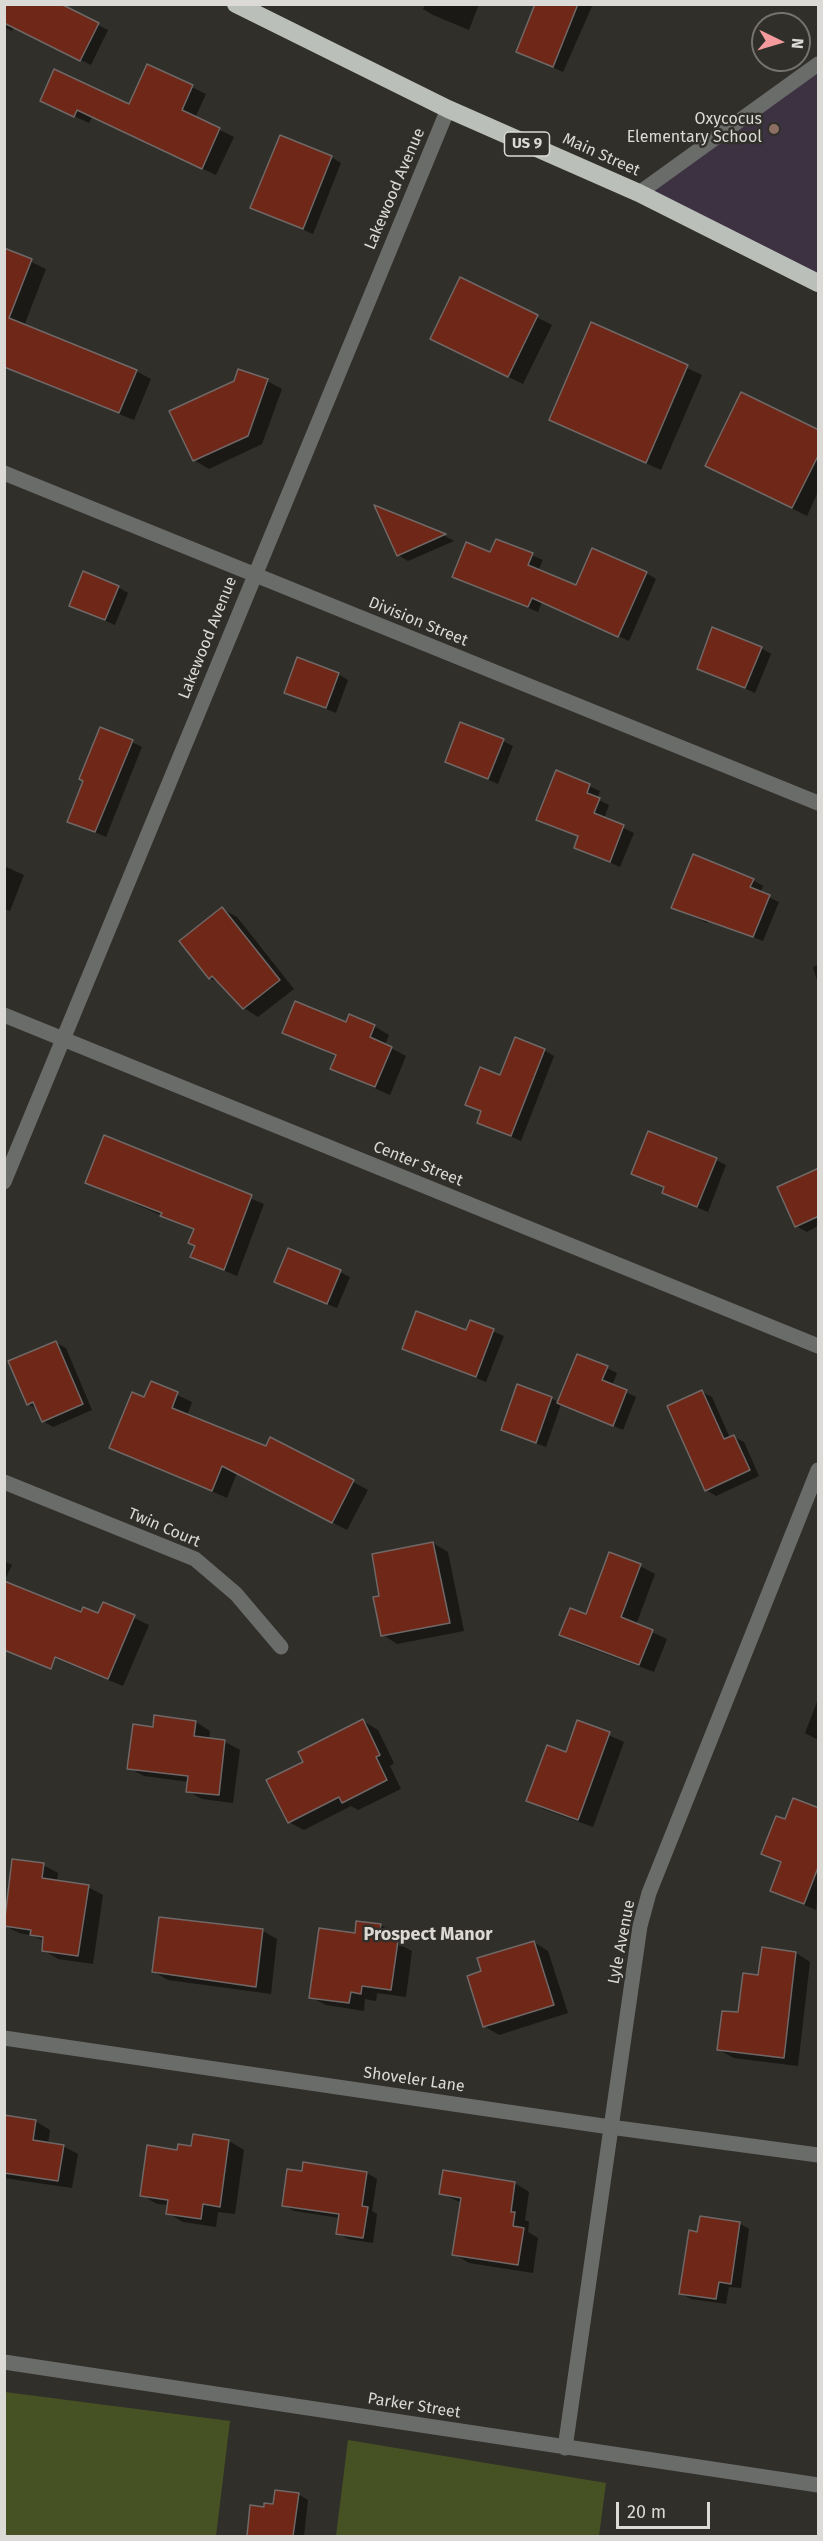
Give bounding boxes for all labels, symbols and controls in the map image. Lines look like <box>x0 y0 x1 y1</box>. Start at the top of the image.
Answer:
north arrow <box>751 12 811 72</box>
text: N <box>788 37 807 50</box>
place label: Oxycocus Elementary School <box>627 110 762 148</box>
marker: Oxycocus Elementary School <box>767 122 781 136</box>
street label: Lakewood Avenue <box>361 125 429 253</box>
street label: Main Street <box>559 129 643 181</box>
road number: US 9 <box>504 132 550 156</box>
street label: Lakewood Avenue <box>175 574 241 702</box>
street label: Division Street <box>365 593 471 651</box>
street label: Center Street <box>370 1137 466 1191</box>
street label: Twin Court <box>125 1504 203 1552</box>
street label: Lyle Avenue <box>604 1898 640 1986</box>
district label: Prospect Manor <box>364 1924 492 1946</box>
street label: Shoveler Lane <box>362 2063 466 2097</box>
street label: Parker Street <box>366 2389 462 2423</box>
scale bar <box>619 2490 714 2528</box>
text: 20 m <box>627 2501 666 2523</box>

